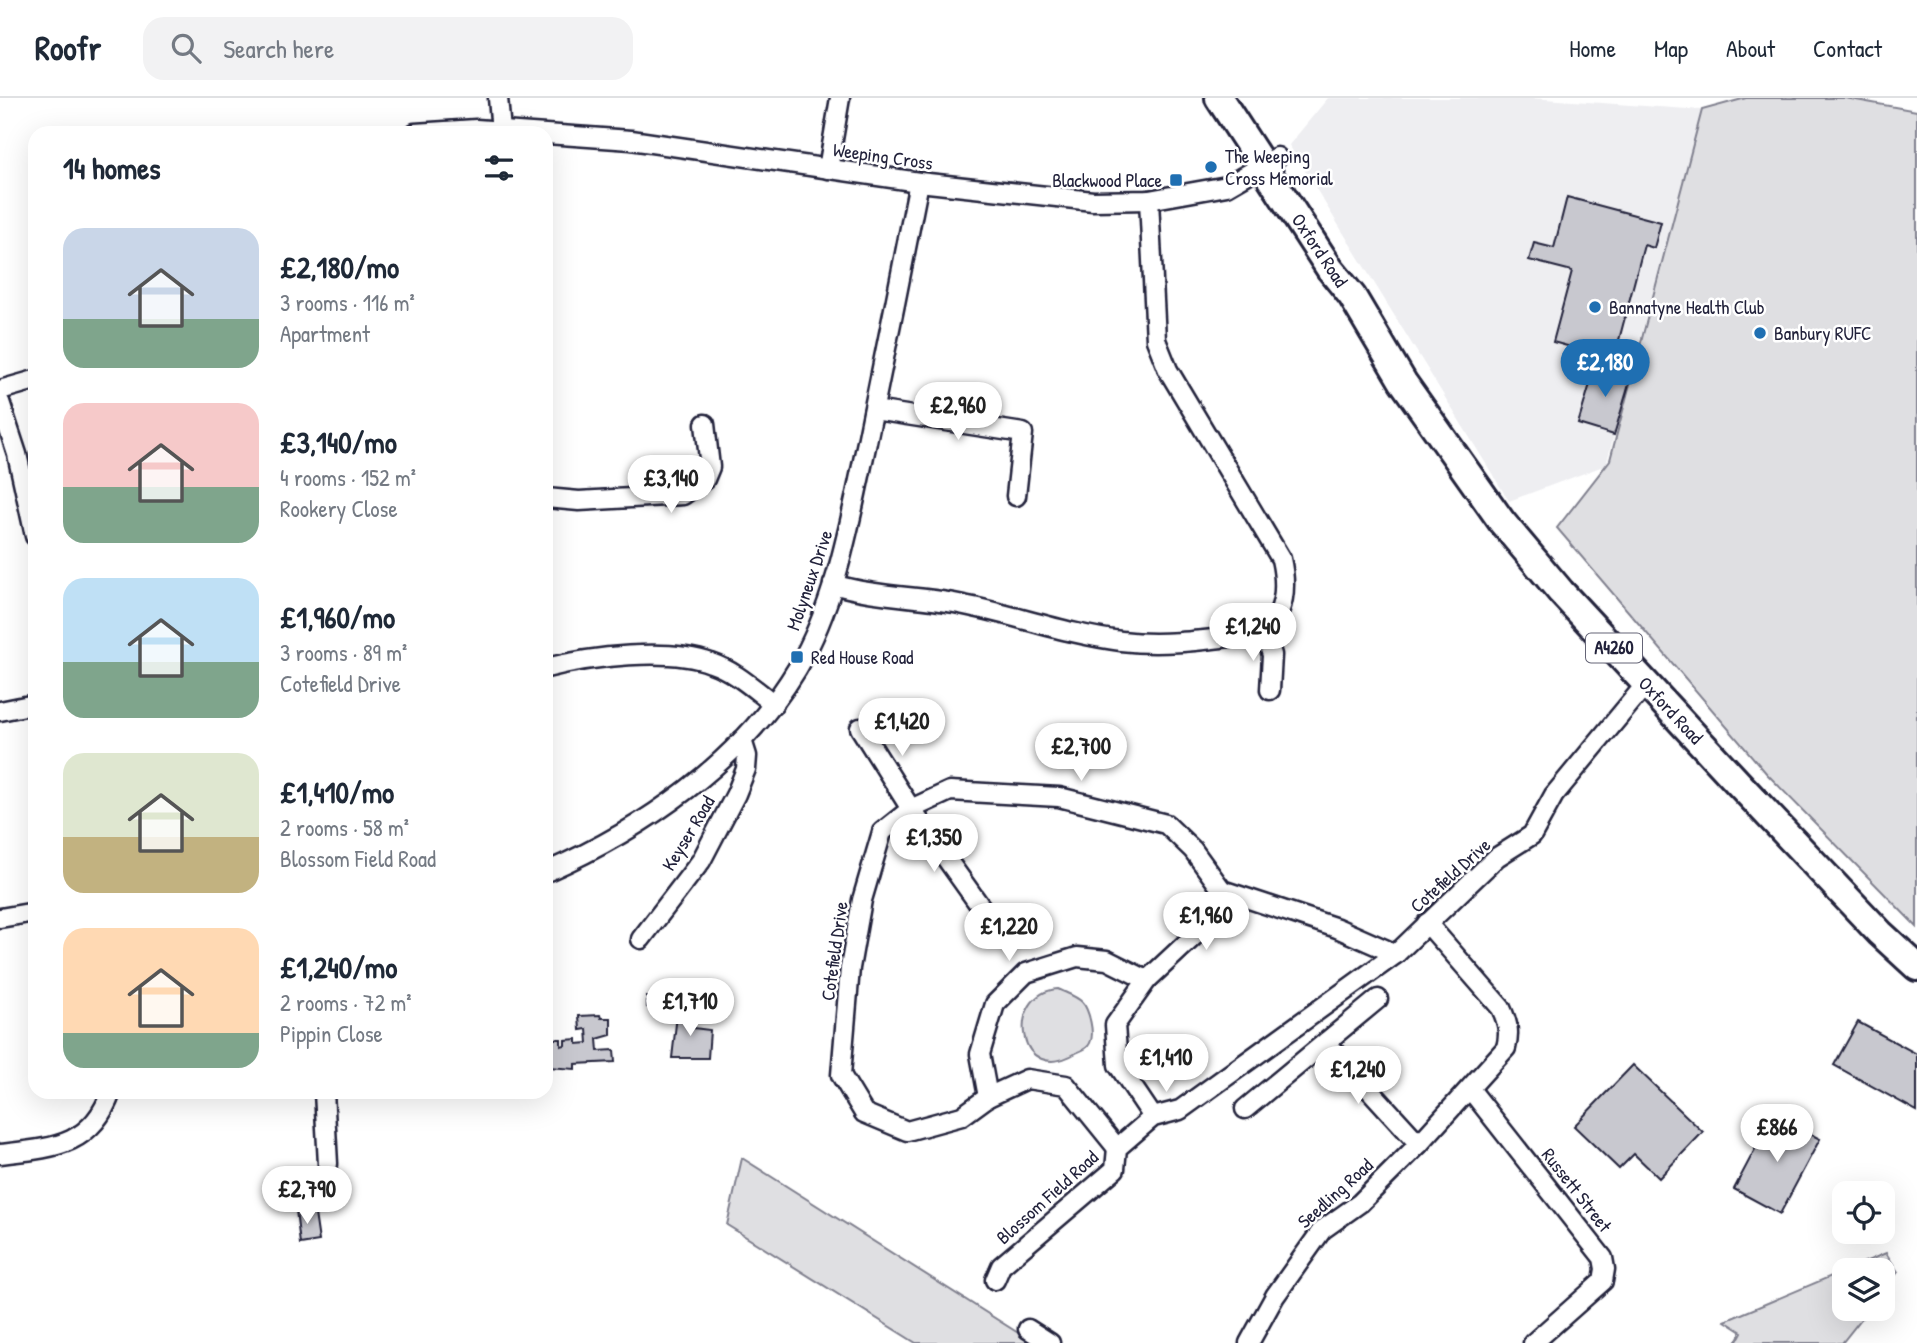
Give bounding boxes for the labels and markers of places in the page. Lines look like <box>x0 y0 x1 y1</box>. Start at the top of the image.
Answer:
place label: The Weeping Cross Memorial <box>1225 143 1334 191</box>
marker: The Weeping Cross Memorial <box>1203 159 1219 175</box>
place label: Blackwood Place <box>1052 167 1162 193</box>
marker: Blackwood Place <box>1168 172 1184 188</box>
place label: Bannatyne Health Club <box>1609 294 1765 320</box>
marker: Bannatyne Health Club <box>1587 299 1603 315</box>
place label: Banbury RUFC <box>1774 320 1871 346</box>
marker: Banbury RUFC <box>1752 325 1768 341</box>
pin: £2,180 <box>1548 340 1662 399</box>
pin: £2,960 <box>901 382 1015 442</box>
pin: £3,140 <box>614 456 728 515</box>
pin: £1,240 <box>1196 603 1310 663</box>
place label: Red House Road <box>811 644 914 670</box>
marker: Red House Road <box>789 649 805 665</box>
pin: £1,420 <box>845 698 959 758</box>
pin: £2,700 <box>1024 724 1138 783</box>
pin: £1,350 <box>877 814 991 874</box>
pin: £1,960 <box>1149 892 1263 952</box>
pin: £1,220 <box>952 904 1066 963</box>
pin: £1,710 <box>633 978 747 1038</box>
pin: £1,410 <box>1109 1034 1223 1094</box>
pin: £1,240 <box>1301 1046 1415 1106</box>
pin: £866 <box>1736 1104 1818 1164</box>
pin: £2,790 <box>250 1166 364 1226</box>

